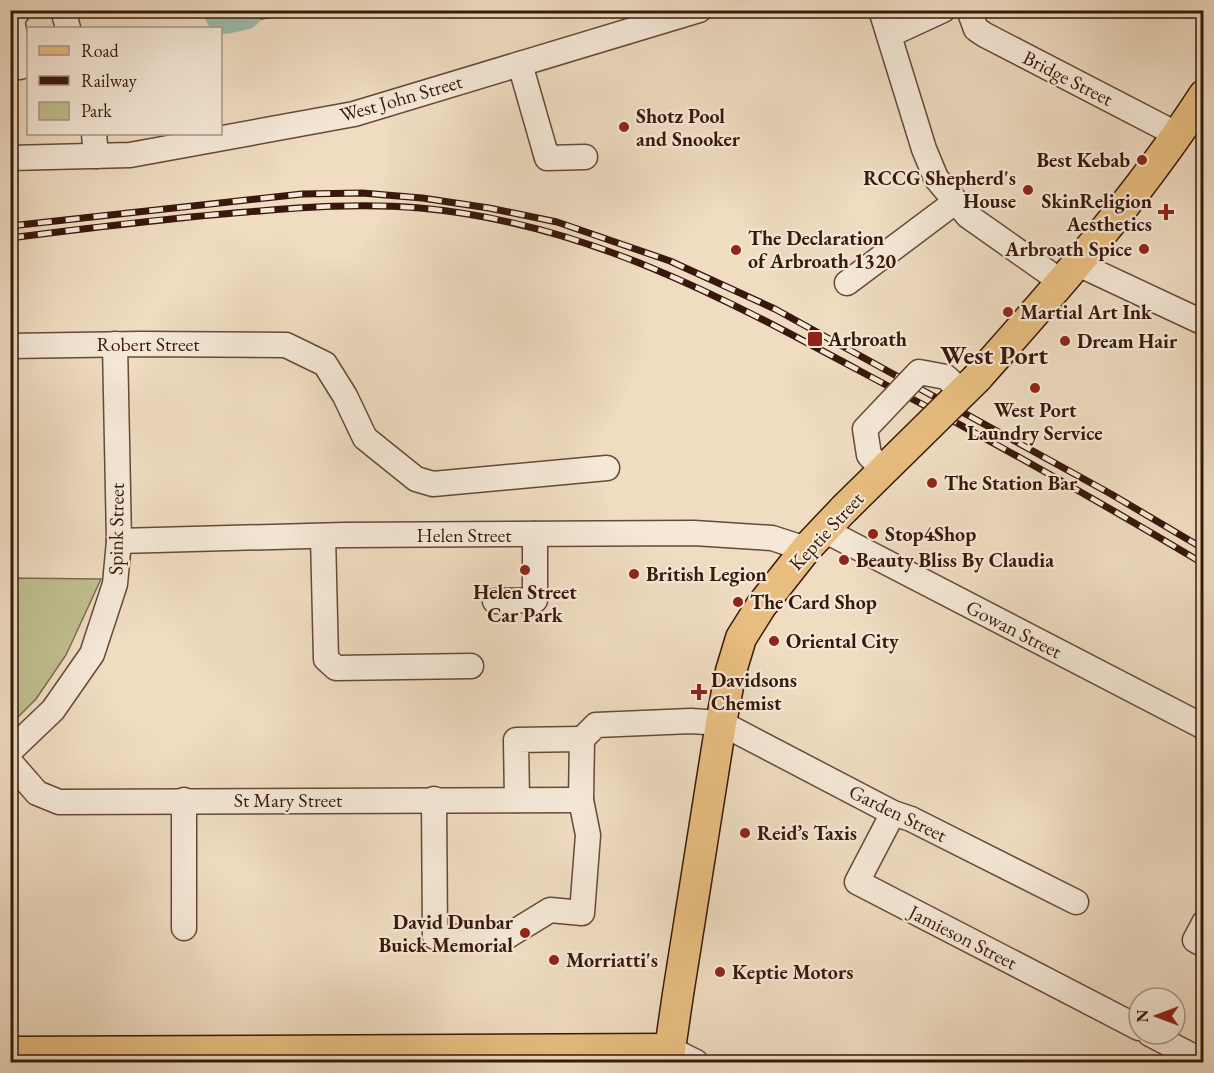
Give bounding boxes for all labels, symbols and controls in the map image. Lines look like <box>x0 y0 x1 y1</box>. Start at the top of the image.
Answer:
legend <box>27 27 222 135</box>
text: Road <box>81 39 120 62</box>
street label: Bridge Street <box>1018 44 1118 112</box>
street label: West John Street <box>337 68 466 128</box>
text: Railway <box>81 69 137 92</box>
text: Park <box>81 99 112 122</box>
place label: Shotz Pool and Snooker <box>636 103 741 152</box>
marker: Shotz Pool and Snooker <box>617 120 631 134</box>
place label: Best Kebab <box>1036 147 1130 173</box>
marker: Best Kebab <box>1135 153 1149 167</box>
place label: RCCG Shepherd's House <box>863 165 1016 214</box>
marker: RCCG Shepherd's House <box>1021 183 1035 197</box>
place label: SkinReligion Aesthetics <box>1042 188 1152 237</box>
marker: SkinReligion Aesthetics <box>1157 203 1175 221</box>
place label: The Declaration of Arbroath 1320 <box>748 225 896 274</box>
place label: Arbroath Spice <box>1004 236 1132 262</box>
marker: Arbroath Spice <box>1137 242 1151 256</box>
marker: The Declaration of Arbroath 1320 <box>729 243 743 257</box>
place label: Martial Art Ink <box>1020 299 1153 325</box>
marker: Martial Art Ink <box>1001 305 1015 319</box>
place label: Arbroath <box>827 326 907 352</box>
place label: Dream Hair <box>1077 328 1178 354</box>
marker: Arbroath <box>806 330 824 348</box>
street label: Robert Street <box>96 331 200 357</box>
marker: Dream Hair <box>1058 334 1072 348</box>
district label: West Port <box>940 338 1048 372</box>
marker: West Port Laundry Service <box>1028 381 1042 395</box>
place label: West Port Laundry Service <box>967 397 1103 446</box>
place label: The Station Bar <box>944 470 1078 496</box>
marker: The Station Bar <box>925 476 939 490</box>
street label: Spink Street <box>102 482 130 575</box>
street label: Keptie Street <box>783 486 870 576</box>
place label: Stop4Shop <box>885 521 976 547</box>
street label: Helen Street <box>416 522 512 548</box>
marker: Stop4Shop <box>866 527 880 541</box>
place label: Beauty Bliss By Claudia <box>856 547 1054 573</box>
marker: Beauty Bliss By Claudia <box>837 553 851 567</box>
place label: British Legion <box>646 561 767 587</box>
marker: Helen Street Car Park <box>518 563 532 577</box>
marker: British Legion <box>627 567 641 581</box>
place label: Helen Street Car Park <box>473 579 577 628</box>
place label: The Card Shop <box>750 589 877 615</box>
street label: Gowan Street <box>962 594 1067 665</box>
marker: The Card Shop <box>731 595 745 609</box>
place label: Oriental City <box>786 628 899 654</box>
marker: Oriental City <box>767 634 781 648</box>
place label: Davidsons Chemist <box>711 667 797 716</box>
marker: Davidsons Chemist <box>692 685 706 699</box>
street label: Garden Street <box>845 778 952 848</box>
street label: St Mary Street <box>234 787 343 813</box>
place label: Reid’s Taxis <box>757 820 857 846</box>
marker: Reid’s Taxis <box>738 826 752 840</box>
street label: Jamieson Street <box>903 898 1022 976</box>
place label: David Dunbar Buick Memorial <box>379 909 514 958</box>
marker: David Dunbar Buick Memorial <box>518 926 532 940</box>
place label: Morriatti's <box>566 947 658 973</box>
marker: Morriatti's <box>547 953 561 967</box>
place label: Keptie Motors <box>732 959 853 985</box>
marker: Keptie Motors <box>713 965 727 979</box>
north arrow <box>1127 986 1187 1046</box>
text: N <box>1132 1009 1153 1022</box>

